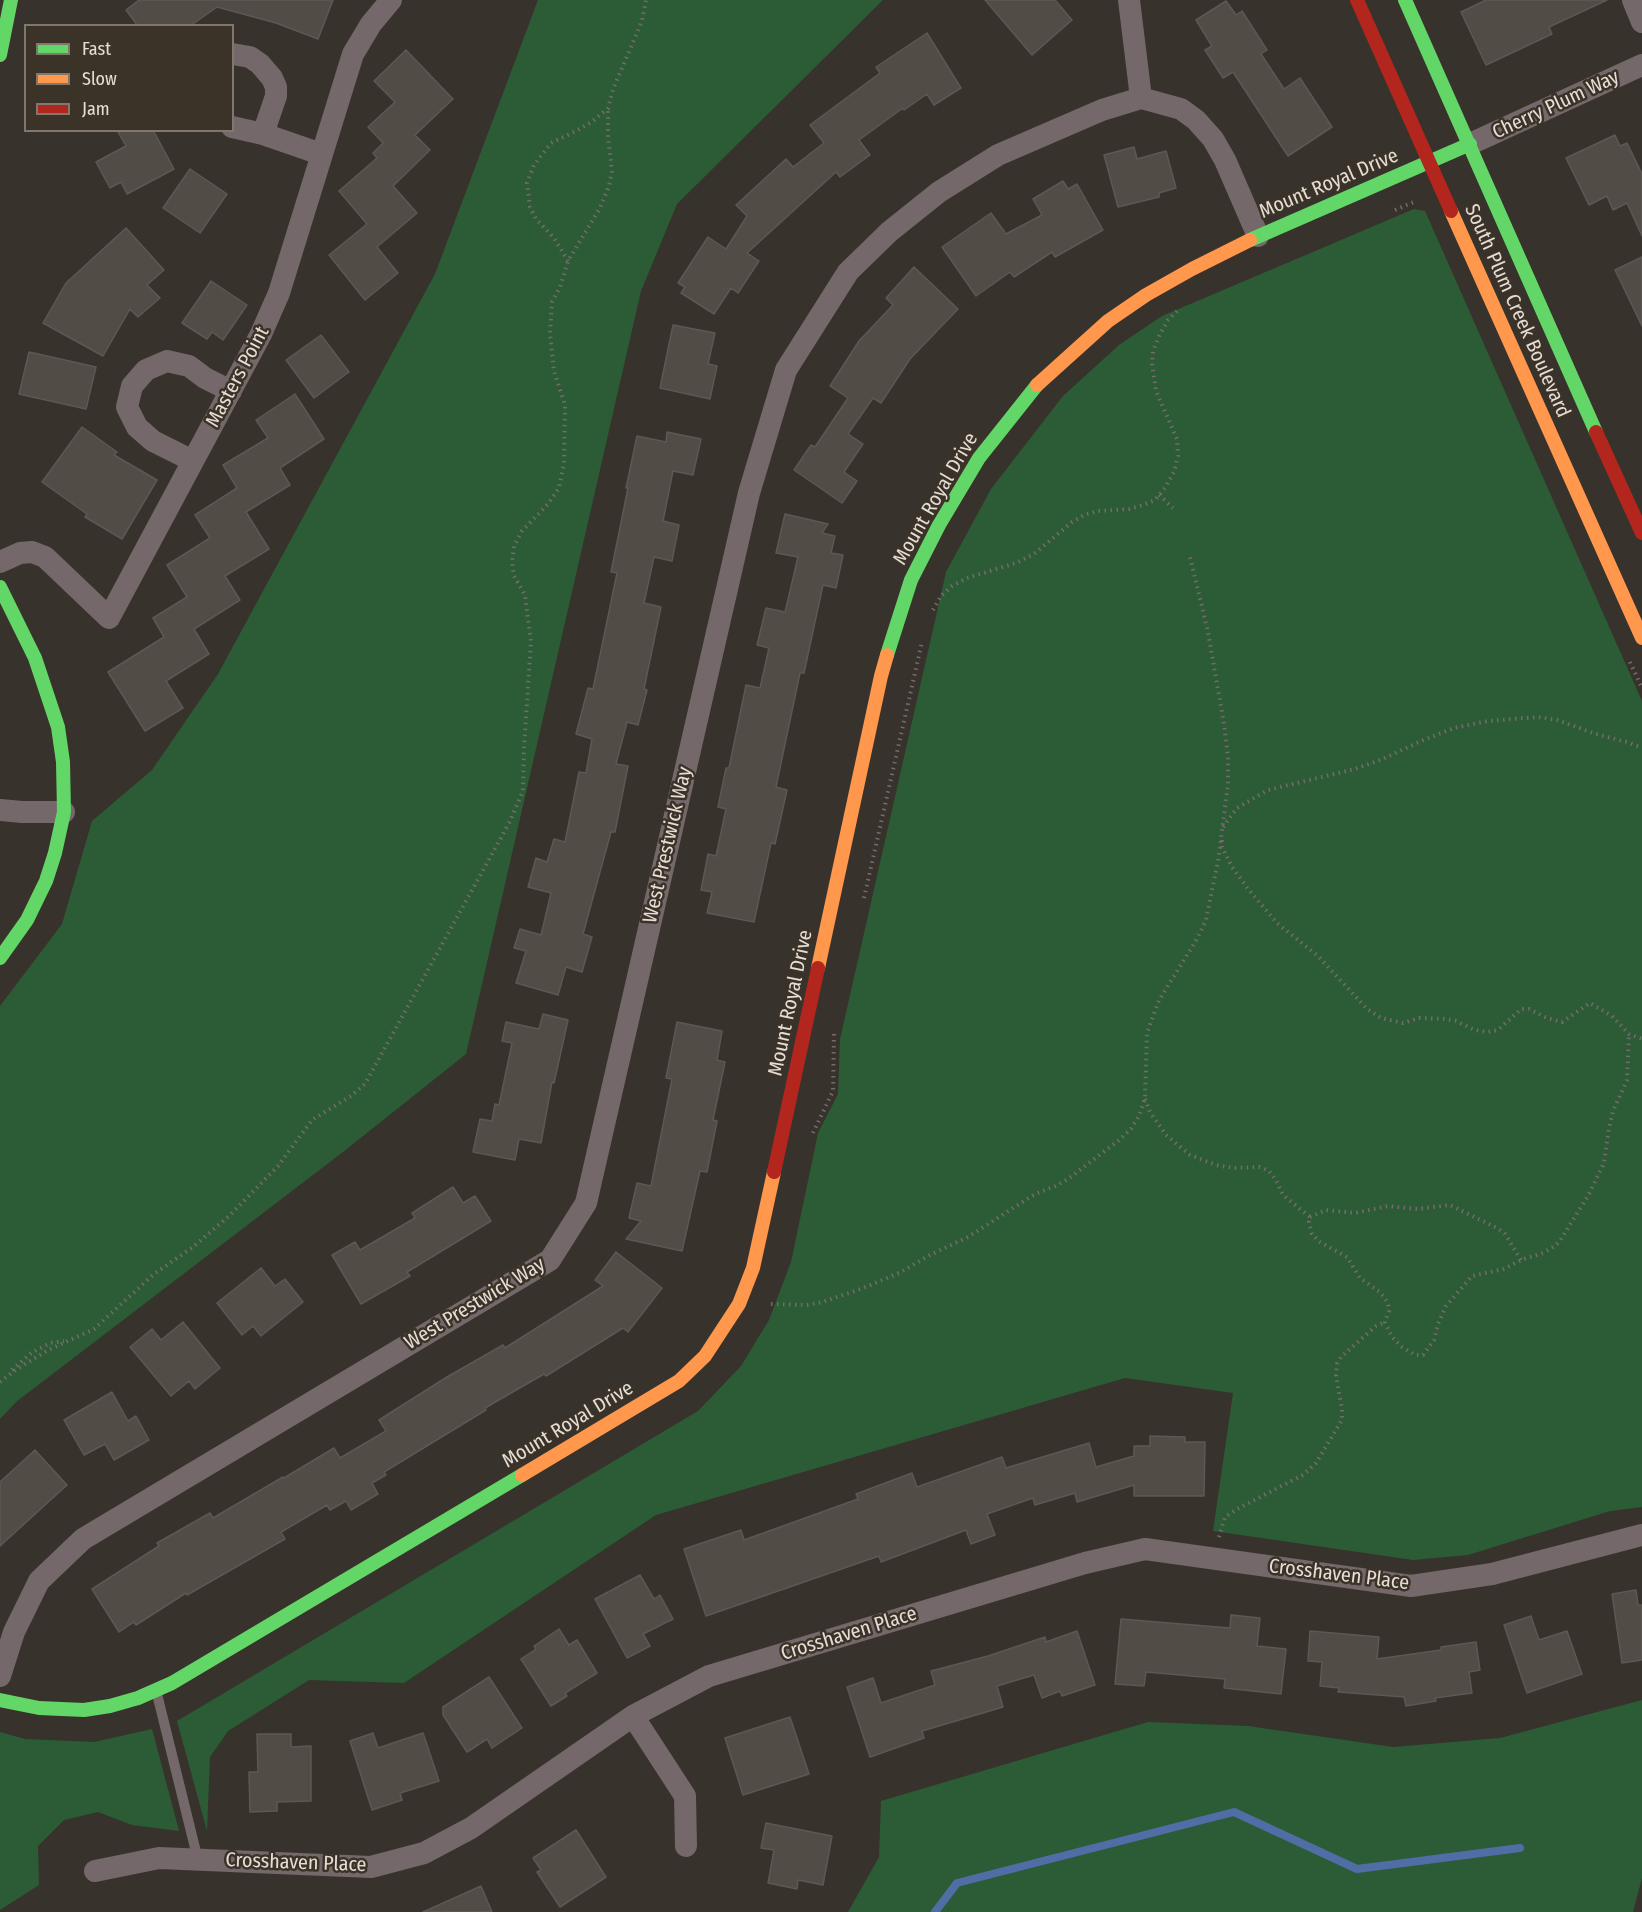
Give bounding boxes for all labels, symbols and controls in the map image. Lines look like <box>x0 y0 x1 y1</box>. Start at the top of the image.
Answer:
legend <box>24 24 234 132</box>
text: Fast <box>82 38 111 60</box>
street label: Cherry Plum Way <box>1489 65 1623 145</box>
text: Slow <box>82 68 117 90</box>
text: Jam <box>82 98 110 120</box>
street label: Mount Royal Drive <box>1256 144 1402 224</box>
street label: South Plum Creek Boulevard <box>1459 200 1575 422</box>
street label: Masters Point <box>201 322 275 432</box>
street label: Mount Royal Drive <box>888 429 984 569</box>
street label: West Prestwick Way <box>638 765 698 925</box>
street label: Mount Royal Drive <box>764 928 818 1078</box>
street label: West Prestwick Way <box>401 1253 549 1355</box>
street label: Mount Royal Drive <box>498 1376 638 1474</box>
street label: Crosshaven Place <box>1268 1555 1410 1595</box>
street label: Crosshaven Place <box>778 1602 920 1666</box>
street label: Crosshaven Place <box>225 1849 367 1877</box>

